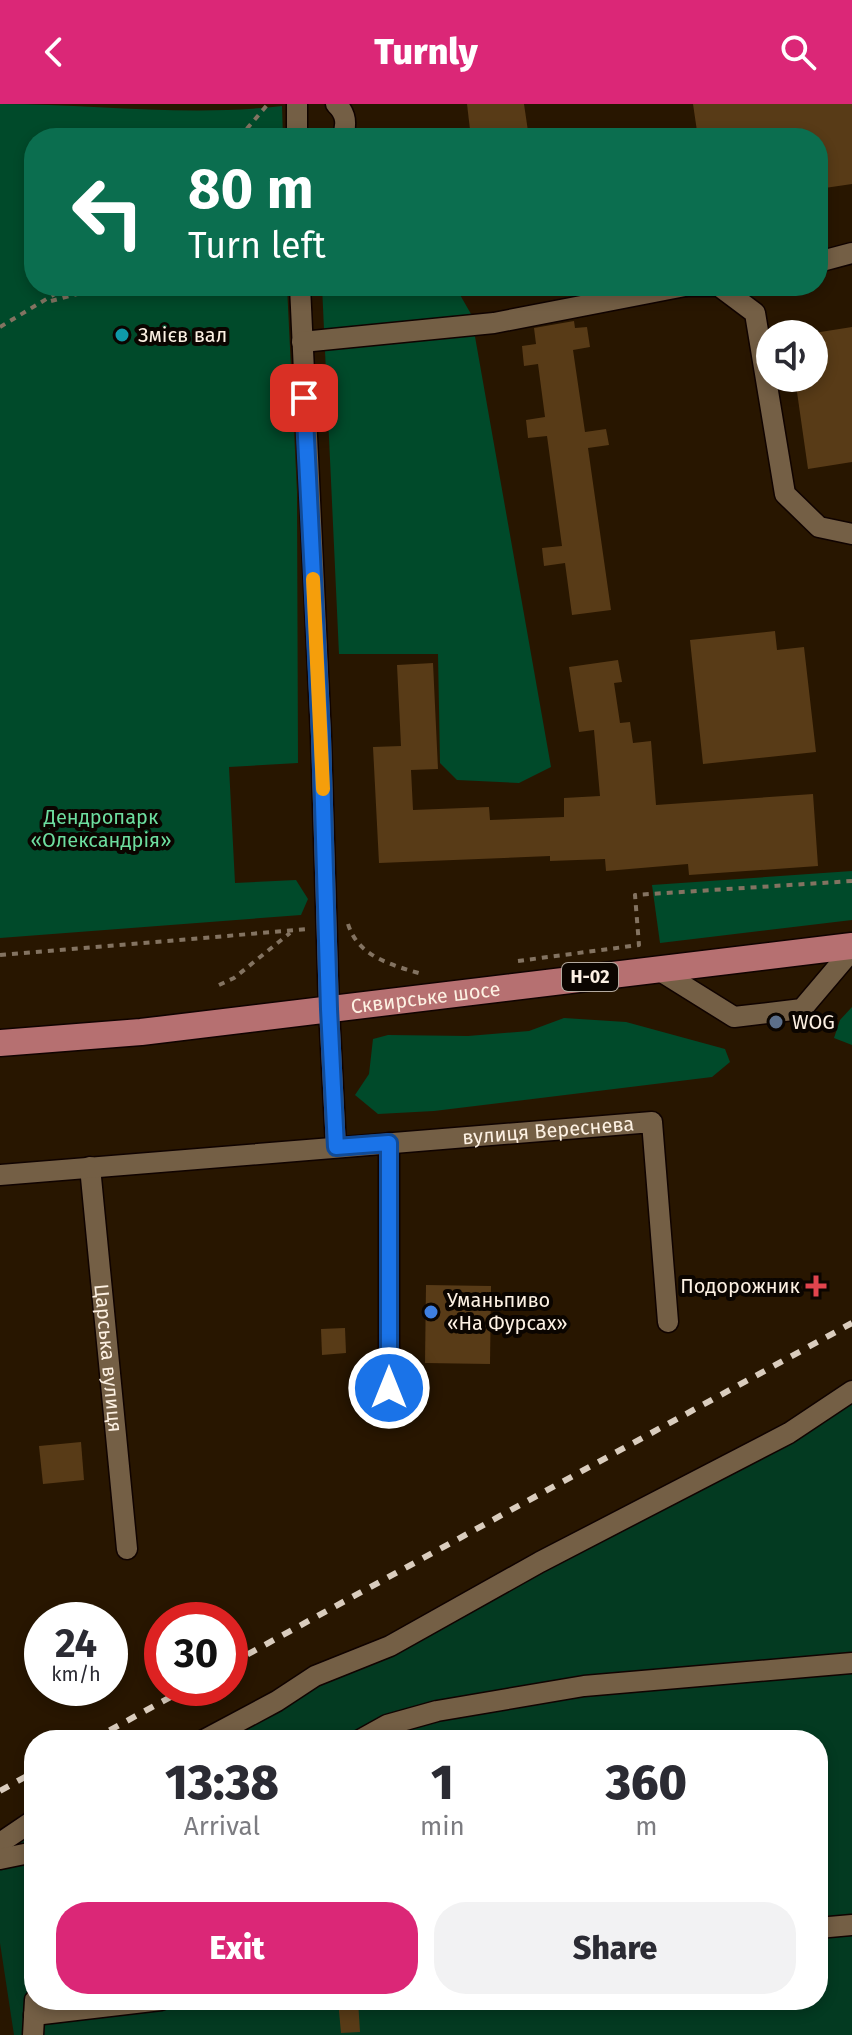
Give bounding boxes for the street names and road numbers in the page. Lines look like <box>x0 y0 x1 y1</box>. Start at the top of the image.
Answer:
road number: Н-02 <box>562 963 618 991</box>
street label: Сквирське шосе <box>349 977 502 1019</box>
street label: вулиця Вереснева <box>461 1111 635 1149</box>
street label: Царська вулиця <box>89 1283 128 1434</box>

